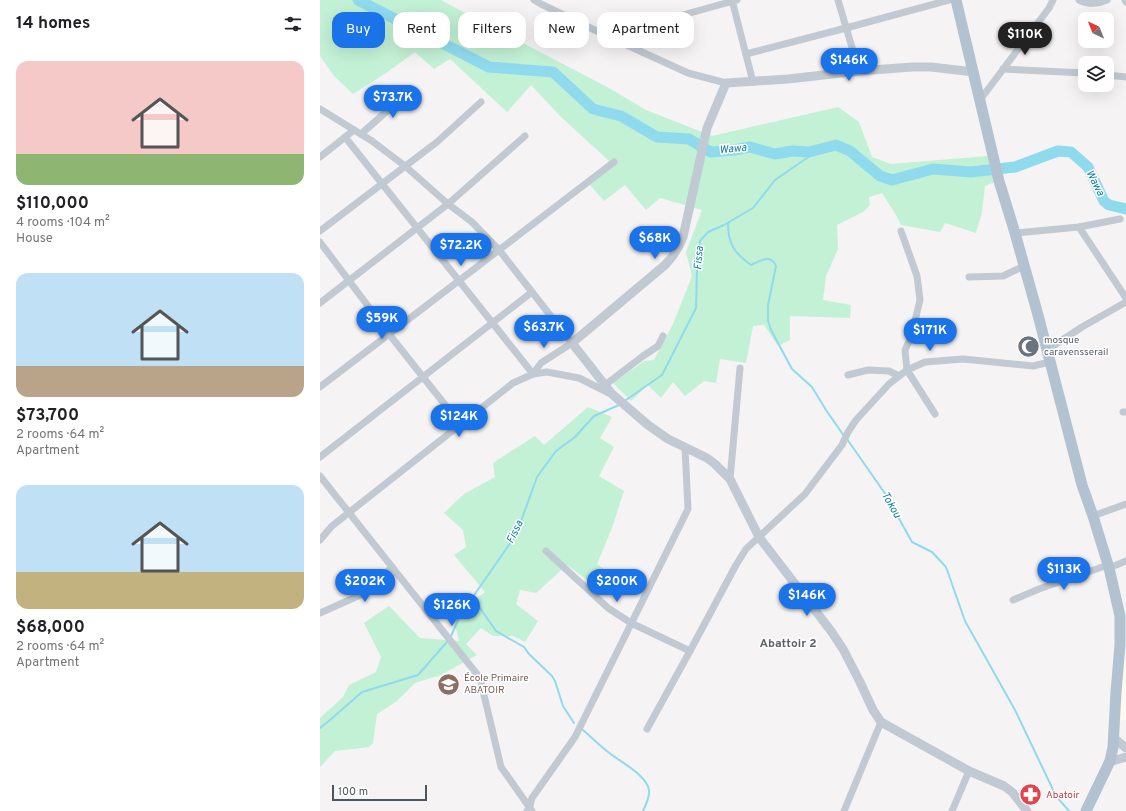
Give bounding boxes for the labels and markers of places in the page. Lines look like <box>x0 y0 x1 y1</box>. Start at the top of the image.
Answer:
pin: $110K <box>997 22 1053 56</box>
pin: $146K <box>821 48 877 82</box>
pin: $73.7K <box>360 85 426 119</box>
pin: $68K <box>631 226 679 260</box>
pin: $72.2K <box>428 233 494 267</box>
pin: $59K <box>358 306 406 340</box>
pin: $63.7K <box>511 315 577 349</box>
pin: $171K <box>902 318 958 352</box>
mosque icon: mosque caravensserail <box>1016 333 1042 359</box>
place label: mosque caravensserail <box>1044 334 1108 359</box>
pin: $124K <box>431 404 487 438</box>
pin: $113K <box>1036 557 1092 591</box>
pin: $202K <box>337 569 393 603</box>
pin: $200K <box>589 569 645 603</box>
pin: $146K <box>779 583 835 617</box>
pin: $126K <box>424 593 480 627</box>
school or university icon: École Primaire ABATOIR <box>436 671 462 697</box>
place label: École Primaire ABATOIR <box>464 672 529 697</box>
pharmacy icon: Abatoir <box>1017 782 1043 808</box>
place label: Abatoir <box>1046 789 1079 802</box>

